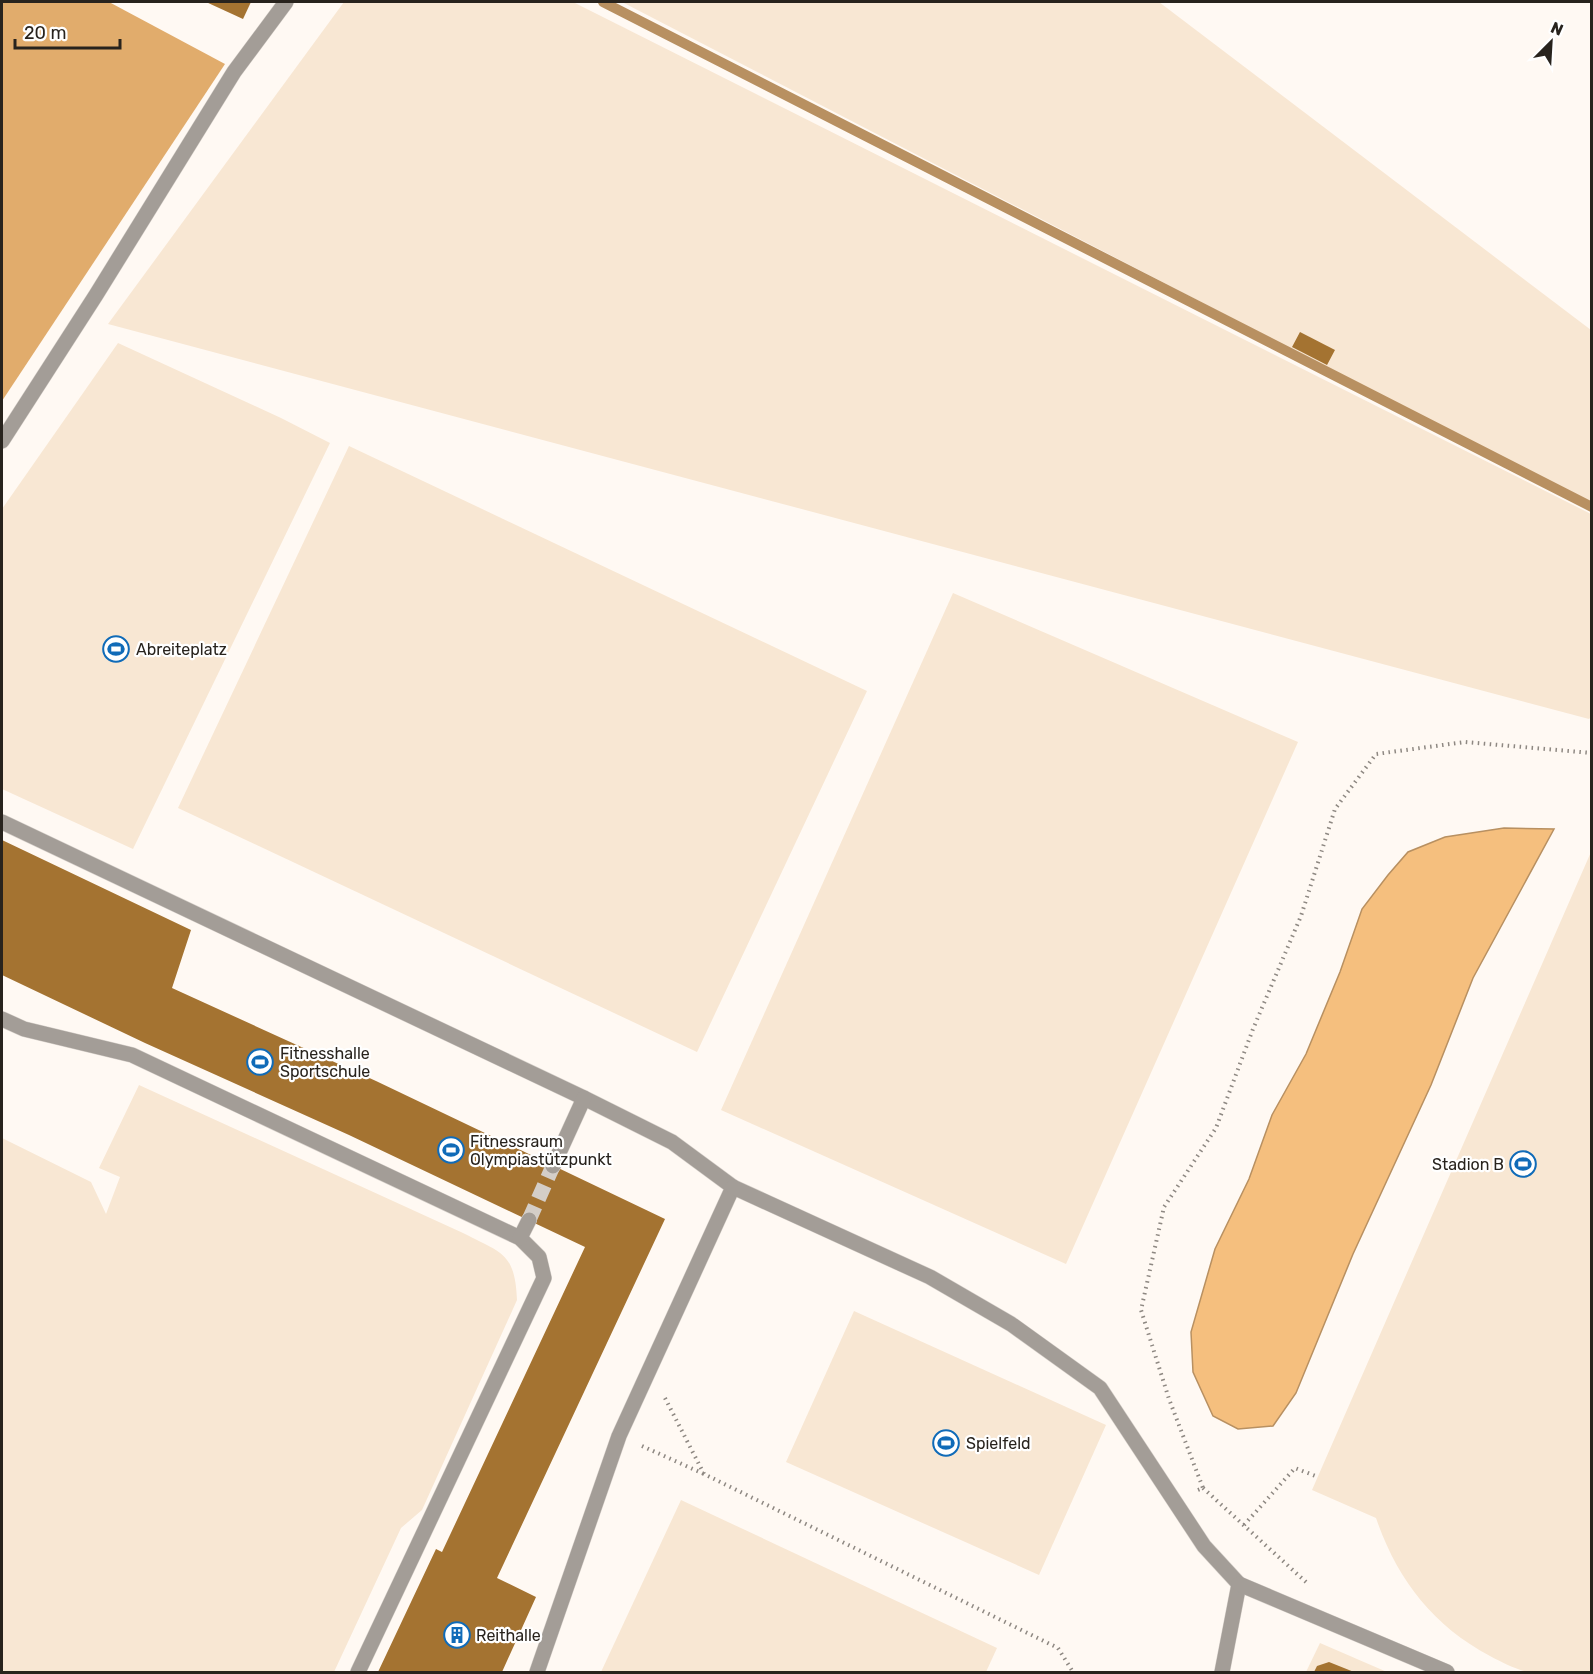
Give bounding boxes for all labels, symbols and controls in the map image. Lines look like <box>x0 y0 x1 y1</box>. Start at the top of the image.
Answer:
scale bar <box>15 12 120 50</box>
north arrow <box>1521 12 1581 72</box>
text: N <box>1548 18 1566 40</box>
text: 20 m <box>24 22 66 44</box>
sports icon: Abreiteplatz <box>101 634 131 664</box>
place label: Abreiteplatz <box>136 640 227 659</box>
place label: Fitnesshalle Sportschule <box>280 1044 370 1081</box>
sports icon: Fitnesshalle Sportschule <box>245 1047 275 1077</box>
place label: Fitnessraum Olympiastützpunkt <box>470 1132 612 1169</box>
sports icon: Fitnessraum Olympiastützpunkt <box>436 1135 466 1165</box>
sports icon: Stadion B <box>1508 1149 1538 1179</box>
place label: Stadion B <box>1432 1155 1504 1174</box>
sports icon: Spielfeld <box>931 1428 961 1458</box>
place label: Spielfeld <box>966 1434 1031 1453</box>
building icon: Reithalle <box>442 1620 472 1650</box>
place label: Reithalle <box>476 1626 541 1645</box>

